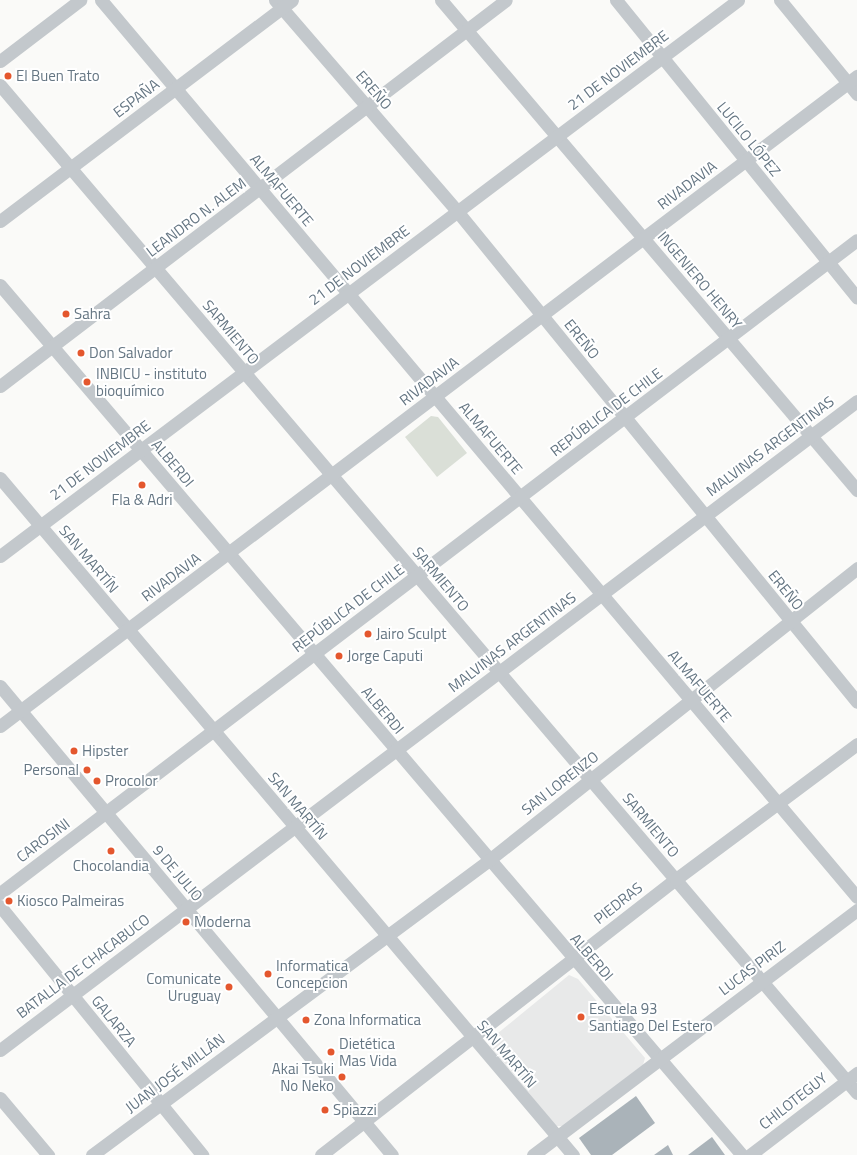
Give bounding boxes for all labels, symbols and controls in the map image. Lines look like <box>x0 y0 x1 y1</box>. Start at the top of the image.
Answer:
street label: 21 DE NOVIEMBRE <box>564 26 672 114</box>
place label: El Buen Trato <box>16 67 100 85</box>
street label: EREÑO <box>352 67 396 113</box>
marker: El Buen Trato <box>3 71 13 81</box>
street label: ESPAÑA <box>109 75 163 121</box>
street label: LUCILO LÓPEZ <box>713 98 785 180</box>
street label: ALMAFUERTE <box>247 150 317 230</box>
street label: RIVADAVIA <box>654 157 720 213</box>
street label: LEANDRO N. ALEM <box>143 174 249 260</box>
street label: 21 DE NOVIEMBRE <box>305 221 413 309</box>
street label: INGENIERO HENRY <box>654 228 746 332</box>
street label: SARMIENTO <box>199 296 263 368</box>
place label: Sahra <box>74 305 110 323</box>
marker: Sahra <box>61 309 71 319</box>
street label: EREÑO <box>561 316 603 362</box>
place label: Don Salvador <box>89 344 173 362</box>
marker: Don Salvador <box>76 348 86 358</box>
street label: RIVADAVIA <box>396 353 462 409</box>
place label: INBICU - instituto bioquímico <box>96 364 207 399</box>
street label: REPÚBLICA DE CHILE <box>547 364 665 460</box>
marker: INBICU - instituto bioquímico <box>81 376 93 388</box>
street label: MALVINAS ARGENTINAS <box>703 392 837 500</box>
street label: ALMAFUERTE <box>456 398 526 478</box>
street label: 21 DE NOVIEMBRE <box>46 416 154 504</box>
street label: ALBERDI <box>148 436 198 490</box>
marker: Fla & Adri <box>137 480 147 490</box>
place label: Fla & Adri <box>111 491 173 509</box>
street label: SAN MARTÍN <box>56 522 122 596</box>
street label: SARMIENTO <box>409 543 473 615</box>
street label: RIVADAVIA <box>138 549 204 605</box>
street label: REPÚBLICA DE CHILE <box>289 560 407 656</box>
street label: EREÑO <box>765 567 807 613</box>
street label: MALVINAS ARGENTINAS <box>445 588 579 696</box>
place label: Jairo Sculpt <box>376 625 447 643</box>
marker: Jairo Sculpt <box>363 629 373 639</box>
street label: ALMAFUERTE <box>665 646 735 726</box>
place label: Jorge Caputi <box>347 647 423 665</box>
marker: Jorge Caputi <box>334 651 344 661</box>
street label: ALBERDI <box>358 683 408 737</box>
place label: Hipster <box>82 742 128 760</box>
marker: Hipster <box>69 746 79 756</box>
street label: SAN LORENZO <box>518 747 602 819</box>
place label: Personal <box>23 761 79 779</box>
marker: Personal <box>82 765 92 775</box>
street label: SAN MARTÍN <box>265 769 331 843</box>
place label: Procolor <box>105 772 158 790</box>
marker: Procolor <box>92 776 102 786</box>
street label: SARMIENTO <box>619 789 683 861</box>
street label: CAROSINI <box>13 814 73 866</box>
street label: 9 DE JULIO <box>149 841 207 905</box>
marker: Chocolandia <box>106 846 116 856</box>
place label: Chocolandia <box>73 857 149 875</box>
street label: PIEDRAS <box>590 878 646 928</box>
place label: Kiosco Palmeiras <box>17 892 124 910</box>
marker: Kiosco Palmeiras <box>4 896 14 906</box>
street label: BATALLA DE CHACABUCO <box>13 910 153 1022</box>
place label: Moderna <box>194 913 251 931</box>
marker: Moderna <box>181 917 191 927</box>
street label: ALBERDI <box>567 930 617 984</box>
street label: LUCAS PIRIZ <box>715 937 789 999</box>
place label: Informatica Concepcion <box>276 956 348 991</box>
place label: Comunicate Uruguay <box>146 969 221 1004</box>
marker: Informatica Concepcion <box>263 969 273 979</box>
marker: Comunicate Uruguay <box>224 982 234 992</box>
street label: GALARZA <box>88 992 140 1050</box>
place label: Escuela 93 Santiago Del Estero <box>589 999 713 1034</box>
place label: Zona Informatica <box>314 1011 421 1029</box>
marker: Escuela 93 Santiago Del Estero <box>576 1012 586 1022</box>
marker: Zona Informatica <box>301 1015 311 1025</box>
street label: SAN MARTÍN <box>474 1017 540 1091</box>
street label: JUAN JOSÉ MILLÁN <box>122 1030 228 1116</box>
place label: Dietética Mas Vida <box>339 1034 397 1069</box>
marker: Dietética Mas Vida <box>326 1047 336 1057</box>
place label: Akai Tsuki No Neko <box>272 1059 334 1094</box>
street label: CHILOTEGUY <box>755 1069 831 1133</box>
marker: Akai Tsuki No Neko <box>337 1072 347 1082</box>
place label: Spiazzi <box>333 1101 377 1119</box>
marker: Spiazzi <box>320 1105 330 1115</box>

